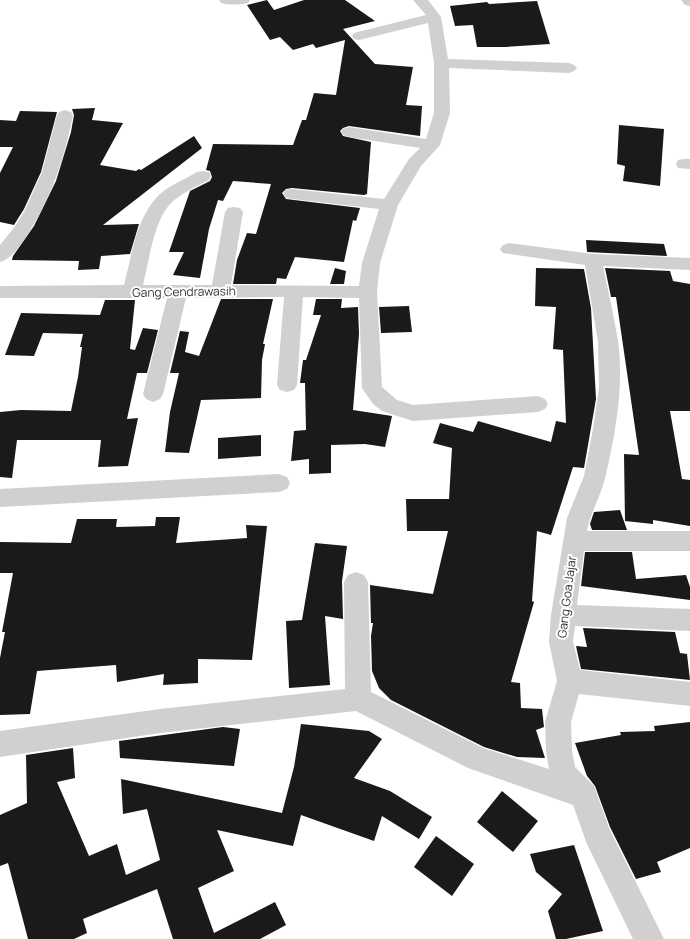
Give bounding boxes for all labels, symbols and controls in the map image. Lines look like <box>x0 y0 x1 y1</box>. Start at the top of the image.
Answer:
street label: Gang Cendrawasih <box>132 282 236 301</box>
street label: Gang Goa Jajar <box>553 554 580 639</box>

